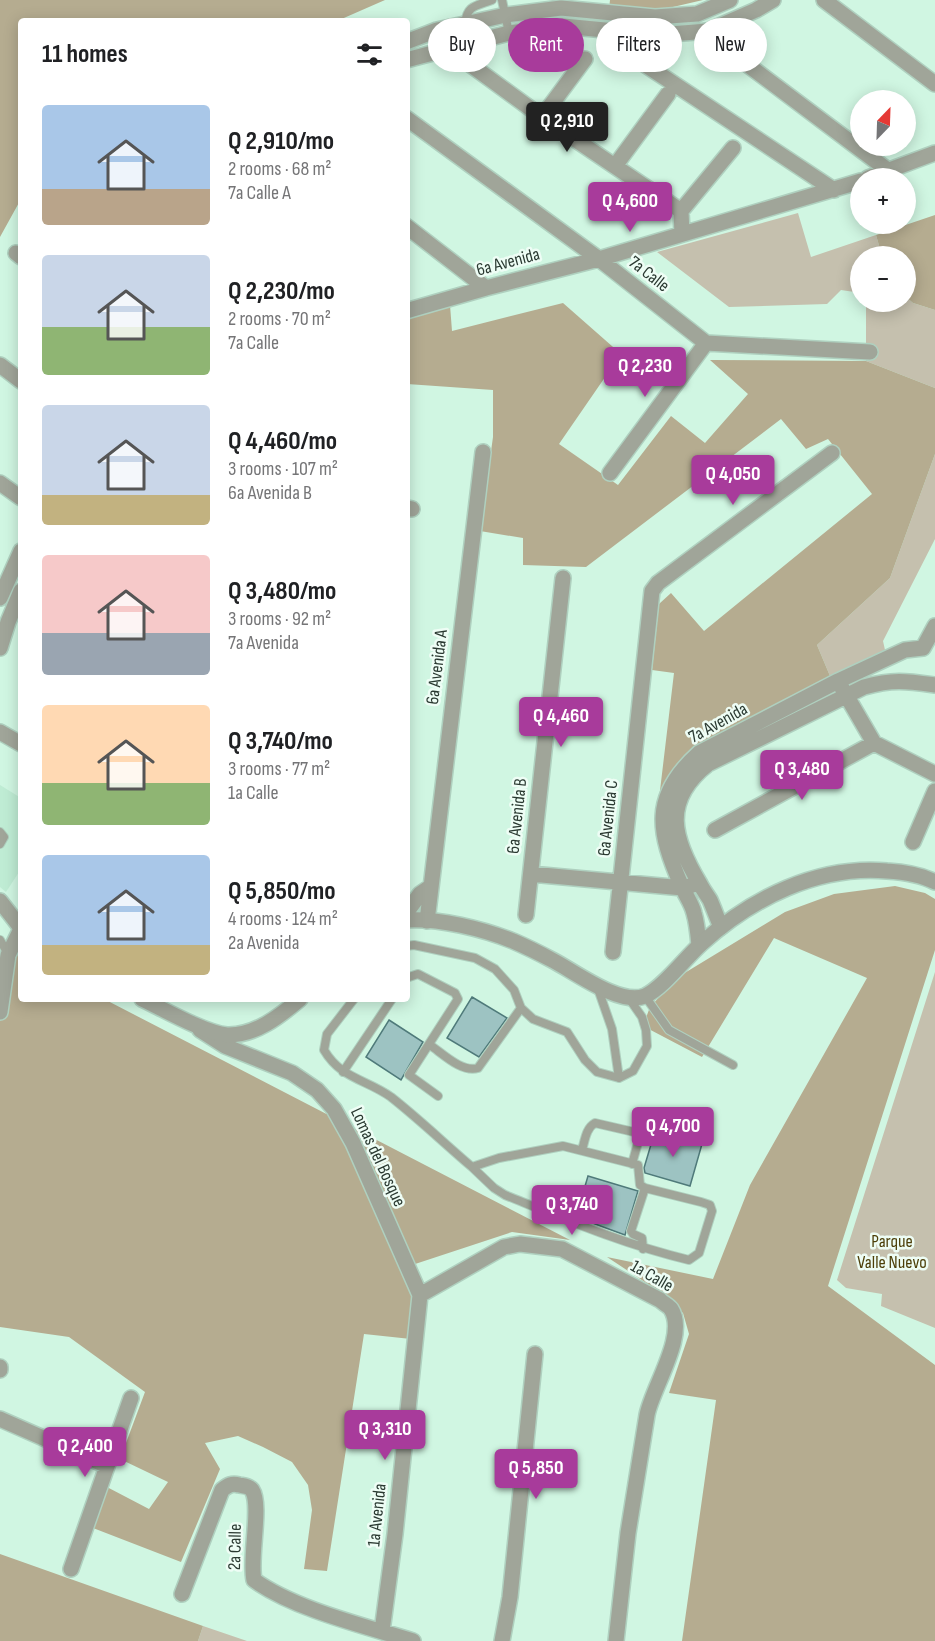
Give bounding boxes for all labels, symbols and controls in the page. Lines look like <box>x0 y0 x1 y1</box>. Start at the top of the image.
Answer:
chip: Buy <box>428 18 496 72</box>
chip: Rent <box>508 18 584 72</box>
chip: Filters <box>596 18 682 72</box>
chip: New <box>694 18 767 72</box>
icon: filters <box>353 38 386 71</box>
text: 11 homes <box>42 39 128 70</box>
north arrow <box>850 90 916 156</box>
map controls <box>850 90 916 312</box>
pin: Q 2,910 <box>512 102 622 153</box>
text: Q 2,910 <box>540 109 594 133</box>
text: Q 2,910/mo <box>228 126 334 157</box>
icon: home <box>90 129 162 201</box>
text: 2 rooms · 68 m² <box>228 157 332 181</box>
button: + <box>850 168 916 234</box>
text: 7a Calle A <box>228 181 291 205</box>
pin: Q 4,600 <box>575 182 685 233</box>
text: Q 4,600 <box>602 189 658 213</box>
street label: 6a Avenida <box>474 243 542 281</box>
button: − <box>850 246 916 312</box>
street label: 7a Calle <box>624 252 674 296</box>
text: Q 2,230/mo <box>228 276 335 307</box>
icon: home <box>90 279 162 351</box>
text: 2 rooms · 70 m² <box>228 307 331 331</box>
text: 7a Calle <box>228 331 279 355</box>
pin: Q 2,230 <box>590 347 700 398</box>
text: Q 2,230 <box>618 354 672 378</box>
text: Q 4,460/mo <box>228 426 337 457</box>
icon: home <box>90 429 162 501</box>
pin: Q 4,050 <box>678 455 788 506</box>
text: 3 rooms · 107 m² <box>228 457 338 481</box>
text: Q 4,050 <box>705 462 761 486</box>
text: 6a Avenida B <box>228 481 312 505</box>
text: Q 3,480/mo <box>228 576 336 607</box>
icon: home <box>90 579 162 651</box>
text: 3 rooms · 92 m² <box>228 607 331 631</box>
street label: 6a Avenida A <box>422 628 452 706</box>
text: 7a Avenida <box>228 631 299 655</box>
pin: Q 4,460 <box>506 697 616 748</box>
street label: 7a Avenida <box>685 698 751 748</box>
text: Q 4,460 <box>533 704 589 728</box>
text: Q 3,740/mo <box>228 726 333 757</box>
icon: home <box>90 729 162 801</box>
pin: Q 3,480 <box>747 750 857 801</box>
text: 3 rooms · 77 m² <box>228 757 330 781</box>
text: Q 3,480 <box>774 757 830 781</box>
street label: 6a Avenida B <box>503 777 531 855</box>
street label: 6a Avenida C <box>594 779 622 857</box>
text: 1a Calle <box>228 781 279 805</box>
text: Q 5,850/mo <box>228 876 336 907</box>
icon: home <box>90 879 162 951</box>
text: 4 rooms · 124 m² <box>228 907 338 931</box>
text: 2a Avenida <box>228 931 299 955</box>
street label: Lomas del Bosque <box>346 1104 410 1210</box>
pin: Q 4,700 <box>618 1107 728 1158</box>
text: Q 4,700 <box>646 1114 700 1138</box>
pin: Q 3,740 <box>517 1185 627 1236</box>
text: Q 3,740 <box>546 1192 598 1216</box>
park label: Parque Valle Nuevo <box>857 1231 927 1273</box>
street label: 1a Calle <box>627 1256 677 1296</box>
pin: Q 3,310 <box>330 1410 440 1461</box>
text: Q 3,310 <box>358 1417 412 1441</box>
pin: Q 2,400 <box>30 1427 140 1478</box>
text: Q 2,400 <box>57 1434 113 1458</box>
pin: Q 5,850 <box>481 1449 591 1500</box>
text: Q 5,850 <box>509 1456 563 1480</box>
street label: 1a Avenida <box>363 1482 391 1548</box>
street label: 2a Calle <box>224 1524 246 1570</box>

